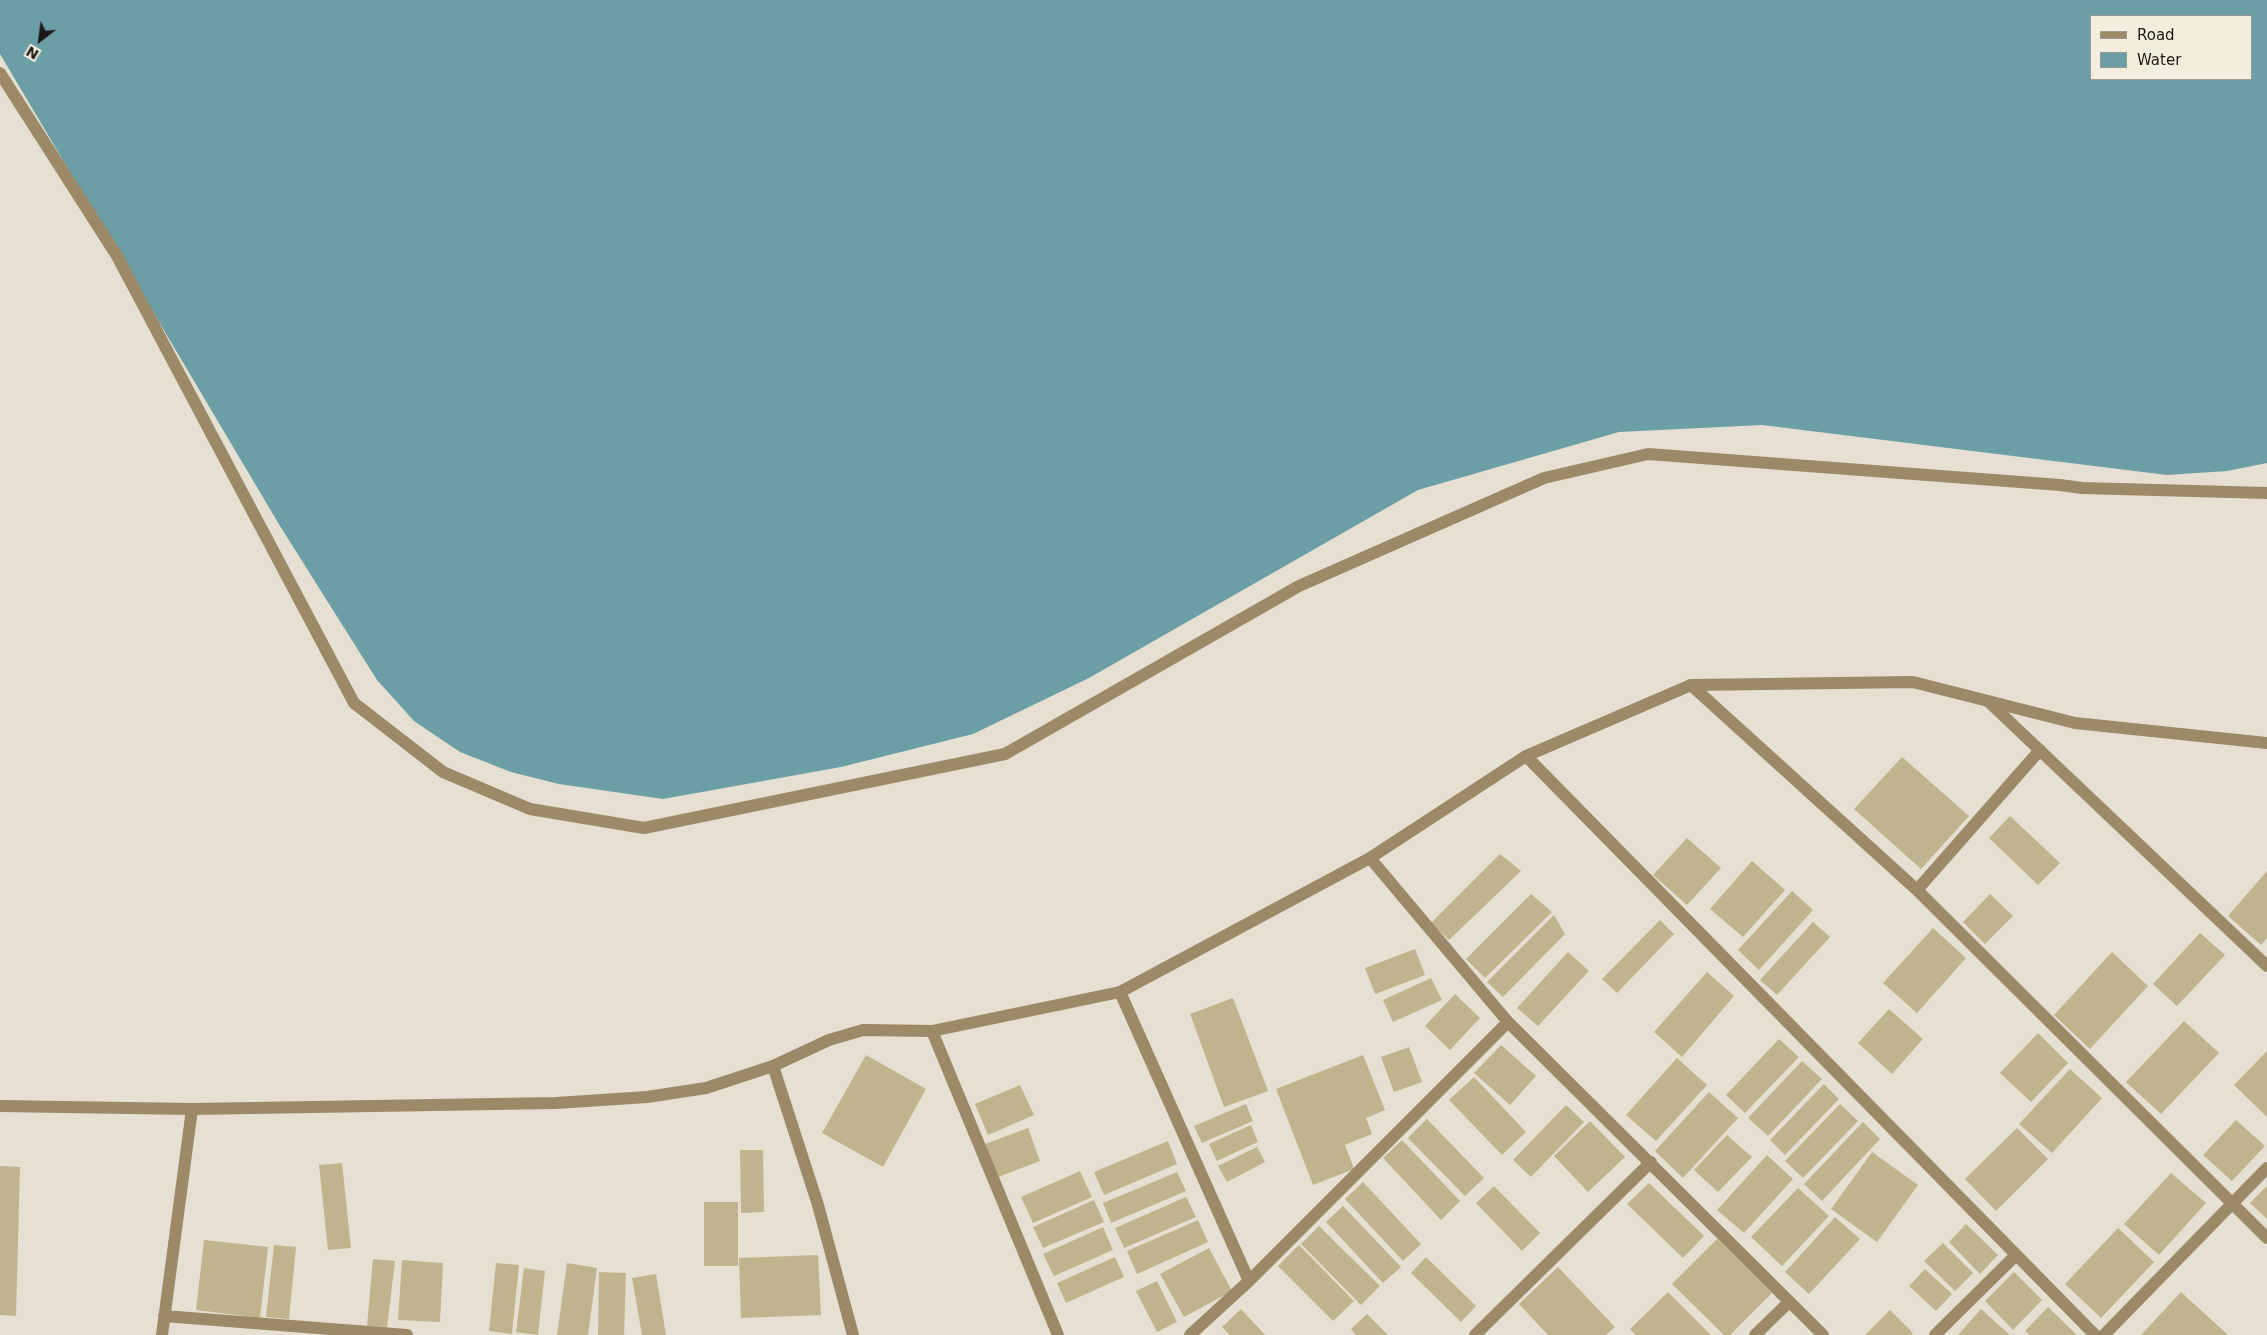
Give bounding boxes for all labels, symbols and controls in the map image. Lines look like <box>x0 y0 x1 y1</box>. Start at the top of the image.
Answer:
north arrow <box>15 15 65 65</box>
legend <box>2090 15 2252 80</box>
text: Road <box>2137 26 2175 44</box>
text: N <box>23 43 42 63</box>
text: Water <box>2137 51 2181 69</box>

